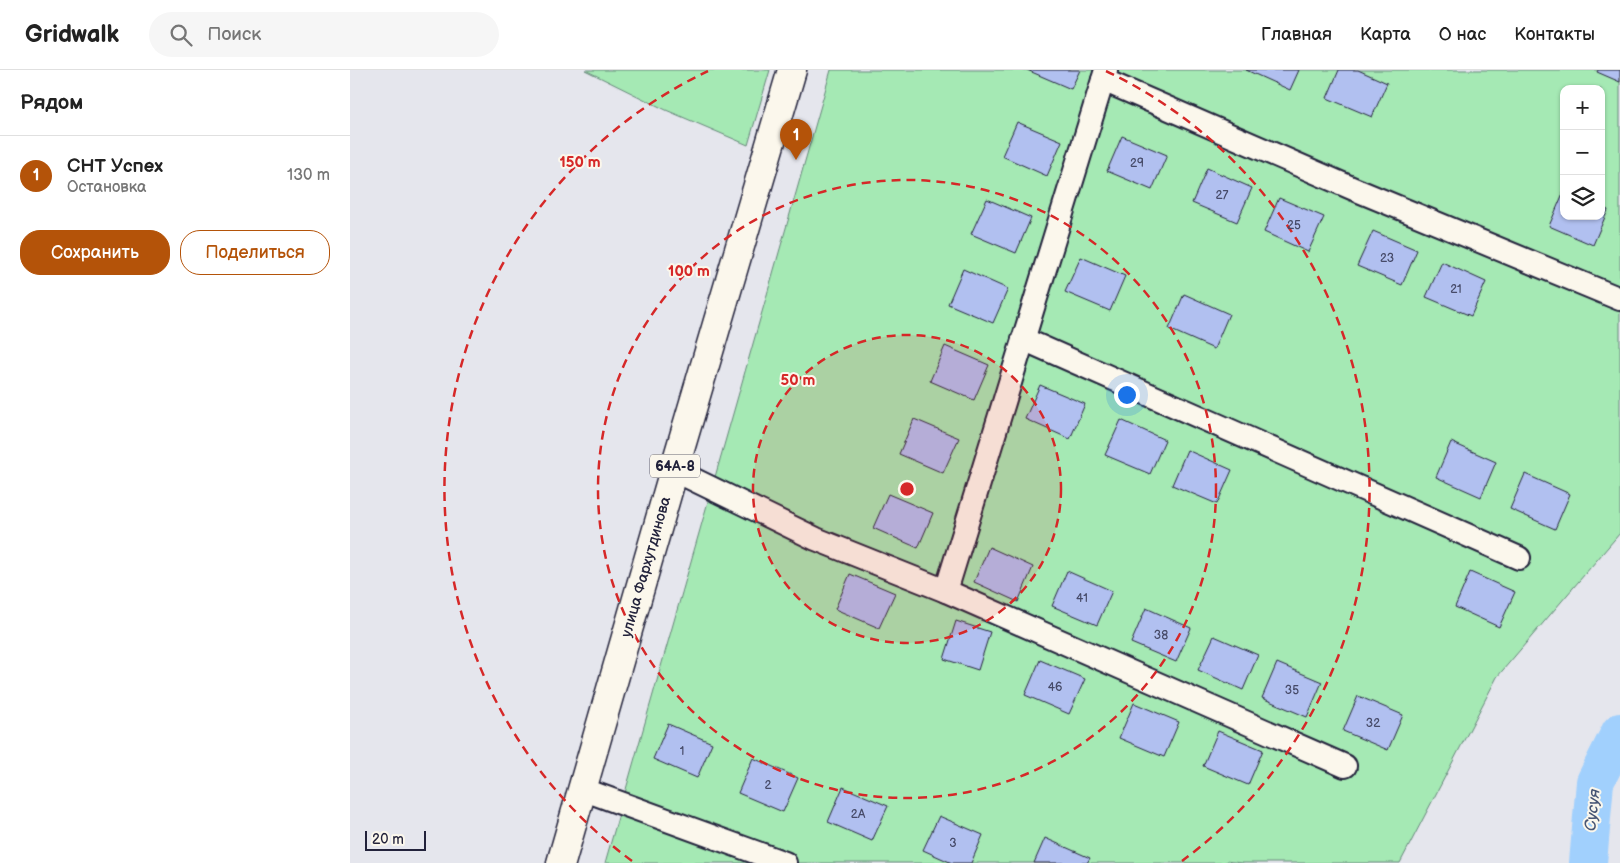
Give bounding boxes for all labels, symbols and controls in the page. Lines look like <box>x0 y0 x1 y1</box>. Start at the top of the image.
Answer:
search box <box>149 12 499 57</box>
text: Gridwalk <box>25 20 119 49</box>
icon: search <box>167 21 195 49</box>
text: Поиск <box>207 23 261 46</box>
text: Главная <box>1261 24 1332 45</box>
text: Карта <box>1360 24 1411 45</box>
text: О нас <box>1439 24 1486 45</box>
text: Контакты <box>1514 24 1595 45</box>
map controls <box>1560 85 1605 220</box>
button: + <box>1560 85 1605 130</box>
text: Рядом <box>20 90 83 115</box>
pin: 1 <box>780 119 812 160</box>
button: − <box>1560 130 1605 175</box>
text: 150 m <box>559 153 601 172</box>
text: СНТ Успех <box>67 155 163 178</box>
house number: 29 <box>1130 156 1144 171</box>
text: 1 <box>33 166 39 185</box>
text: 130 m <box>287 166 330 185</box>
button: layers <box>1560 175 1605 220</box>
text: Остановка <box>67 178 146 197</box>
house number: 27 <box>1216 188 1229 203</box>
house number: 25 <box>1287 218 1301 233</box>
button: Сохранить <box>20 230 170 275</box>
button: Поделиться <box>180 230 330 275</box>
house number: 23 <box>1380 251 1394 266</box>
text: 100 m <box>668 262 710 281</box>
house number: 21 <box>1450 282 1462 297</box>
text: 50 m <box>781 371 816 390</box>
your location <box>1114 382 1140 408</box>
road number: 64А-8 <box>650 454 700 478</box>
centre of rings <box>898 480 916 498</box>
street label: улица Фархутдинова <box>617 494 675 640</box>
house number: 41 <box>1076 591 1088 606</box>
house number: 38 <box>1154 628 1168 643</box>
house number: 46 <box>1048 680 1062 695</box>
house number: 35 <box>1285 683 1299 698</box>
house number: 32 <box>1366 716 1380 731</box>
house number: 1 <box>680 744 684 759</box>
house number: 2 <box>764 778 772 793</box>
water label: Сусуя <box>1581 788 1605 832</box>
house number: 2А <box>851 807 866 822</box>
scale bar <box>365 828 426 851</box>
text: 20 m <box>372 831 404 848</box>
house number: 3 <box>949 836 957 851</box>

